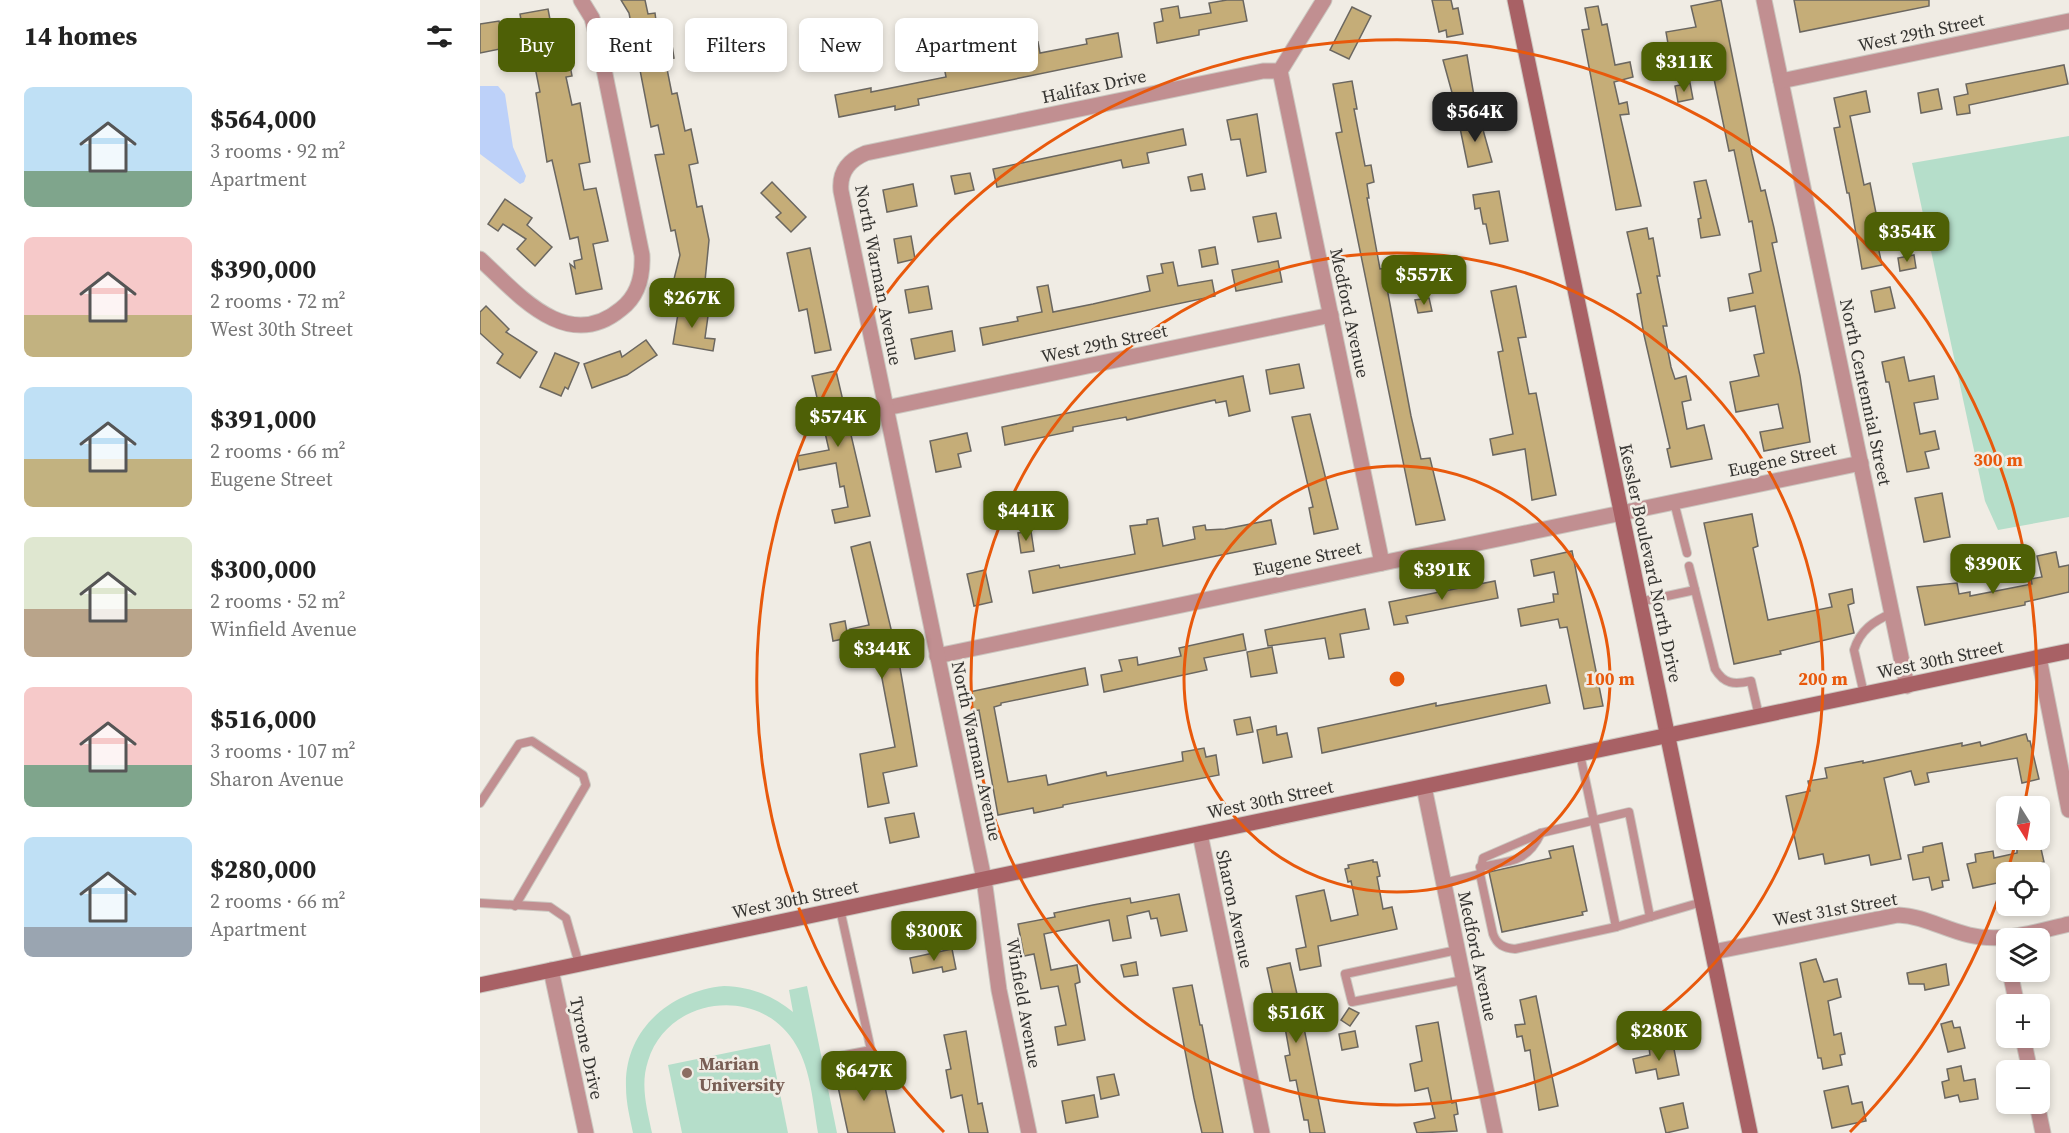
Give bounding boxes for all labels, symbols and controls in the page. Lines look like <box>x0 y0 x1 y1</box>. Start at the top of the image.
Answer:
street label: West 29th Street <box>1856 6 1987 58</box>
text: 14 homes <box>24 18 137 54</box>
chip: Buy <box>498 18 575 72</box>
chip: Rent <box>587 18 673 72</box>
chip: Filters <box>685 18 787 72</box>
chip: New <box>799 18 883 72</box>
chip: Apartment <box>895 18 1038 72</box>
icon: filters <box>423 20 456 53</box>
pin: $311K <box>1642 42 1726 93</box>
text: $311K <box>1655 47 1713 75</box>
street label: Halifax Drive <box>1039 63 1149 109</box>
pin: $564K <box>1433 92 1517 143</box>
text: $564K <box>1446 97 1504 125</box>
text: $564,000 <box>210 101 316 137</box>
icon: home <box>72 111 144 183</box>
text: 3 rooms · 92 m² <box>210 137 346 165</box>
text: Apartment <box>210 165 307 193</box>
street label: North Warman Avenue <box>849 183 909 367</box>
pin: $354K <box>1865 212 1949 263</box>
text: $354K <box>1878 217 1936 245</box>
street label: Medford Avenue <box>1324 246 1376 380</box>
text: $390,000 <box>210 251 316 287</box>
pin: $557K <box>1382 255 1466 306</box>
text: $557K <box>1395 260 1453 288</box>
icon: home <box>72 261 144 333</box>
pin: $267K <box>650 278 734 329</box>
text: $267K <box>663 283 721 311</box>
text: 2 rooms · 72 m² <box>210 287 346 315</box>
street label: North Centennial Street <box>1834 296 1898 488</box>
text: West 30th Street <box>210 315 353 343</box>
street label: West 29th Street <box>1039 317 1170 369</box>
pin: $574K <box>796 397 880 448</box>
text: $391,000 <box>210 401 316 437</box>
text: $574K <box>809 402 867 430</box>
icon: home <box>72 411 144 483</box>
street label: Eugene Street <box>1726 435 1839 483</box>
text: 2 rooms · 66 m² <box>210 437 346 465</box>
street label: Kessler Boulevard North Drive <box>1613 441 1689 685</box>
text: 300 m <box>1973 447 2023 472</box>
text: Eugene Street <box>210 465 332 493</box>
pin: $441K <box>984 491 1068 542</box>
text: $441K <box>997 496 1055 524</box>
street label: Eugene Street <box>1251 534 1364 582</box>
pin: $390K <box>1951 544 2035 595</box>
text: $390K <box>1964 549 2022 577</box>
pin: $391K <box>1400 550 1484 601</box>
text: $300,000 <box>210 551 316 587</box>
text: $391K <box>1413 555 1471 583</box>
icon: home <box>72 561 144 633</box>
text: 2 rooms · 52 m² <box>210 587 346 615</box>
text: Winfield Avenue <box>210 615 357 643</box>
pin: $344K <box>840 629 924 680</box>
street label: West 30th Street <box>1875 633 2006 685</box>
text: $344K <box>853 634 911 662</box>
street label: North Warman Avenue <box>946 659 1008 843</box>
text: 100 m <box>1585 666 1635 691</box>
text: 200 m <box>1798 666 1848 691</box>
centre of rings <box>1387 669 1407 689</box>
text: $516,000 <box>210 701 316 737</box>
icon: home <box>72 711 144 783</box>
text: 3 rooms · 107 m² <box>210 737 356 765</box>
text: Sharon Avenue <box>210 765 344 793</box>
street label: West 30th Street <box>1205 773 1336 825</box>
north arrow <box>1996 796 2050 850</box>
map controls <box>1996 796 2050 1114</box>
street label: Sharon Avenue <box>1210 847 1260 971</box>
text: $280,000 <box>210 851 316 887</box>
icon: home <box>72 861 144 933</box>
button: locate <box>1996 862 2050 916</box>
street label: West 30th Street <box>730 873 861 925</box>
street label: West 31st Street <box>1771 886 1899 932</box>
text: 2 rooms · 66 m² <box>210 887 346 915</box>
street label: Medford Avenue <box>1452 889 1504 1023</box>
pin: $300K <box>892 911 976 962</box>
text: Apartment <box>210 915 307 943</box>
text: $300K <box>905 916 963 944</box>
button: layers <box>1996 928 2050 982</box>
street label: Winfield Avenue <box>1000 936 1048 1070</box>
pin: $516K <box>1254 993 1338 1044</box>
street label: Tyrone Drive <box>564 994 610 1102</box>
button: + <box>1996 994 2050 1048</box>
text: $516K <box>1267 998 1325 1026</box>
pin: $280K <box>1617 1011 1701 1062</box>
text: $280K <box>1630 1016 1688 1044</box>
place label: Marian University <box>699 1051 785 1097</box>
pin: $647K <box>822 1051 906 1102</box>
text: $647K <box>835 1056 893 1084</box>
button: − <box>1996 1060 2050 1114</box>
marker: Marian University <box>680 1066 694 1080</box>

